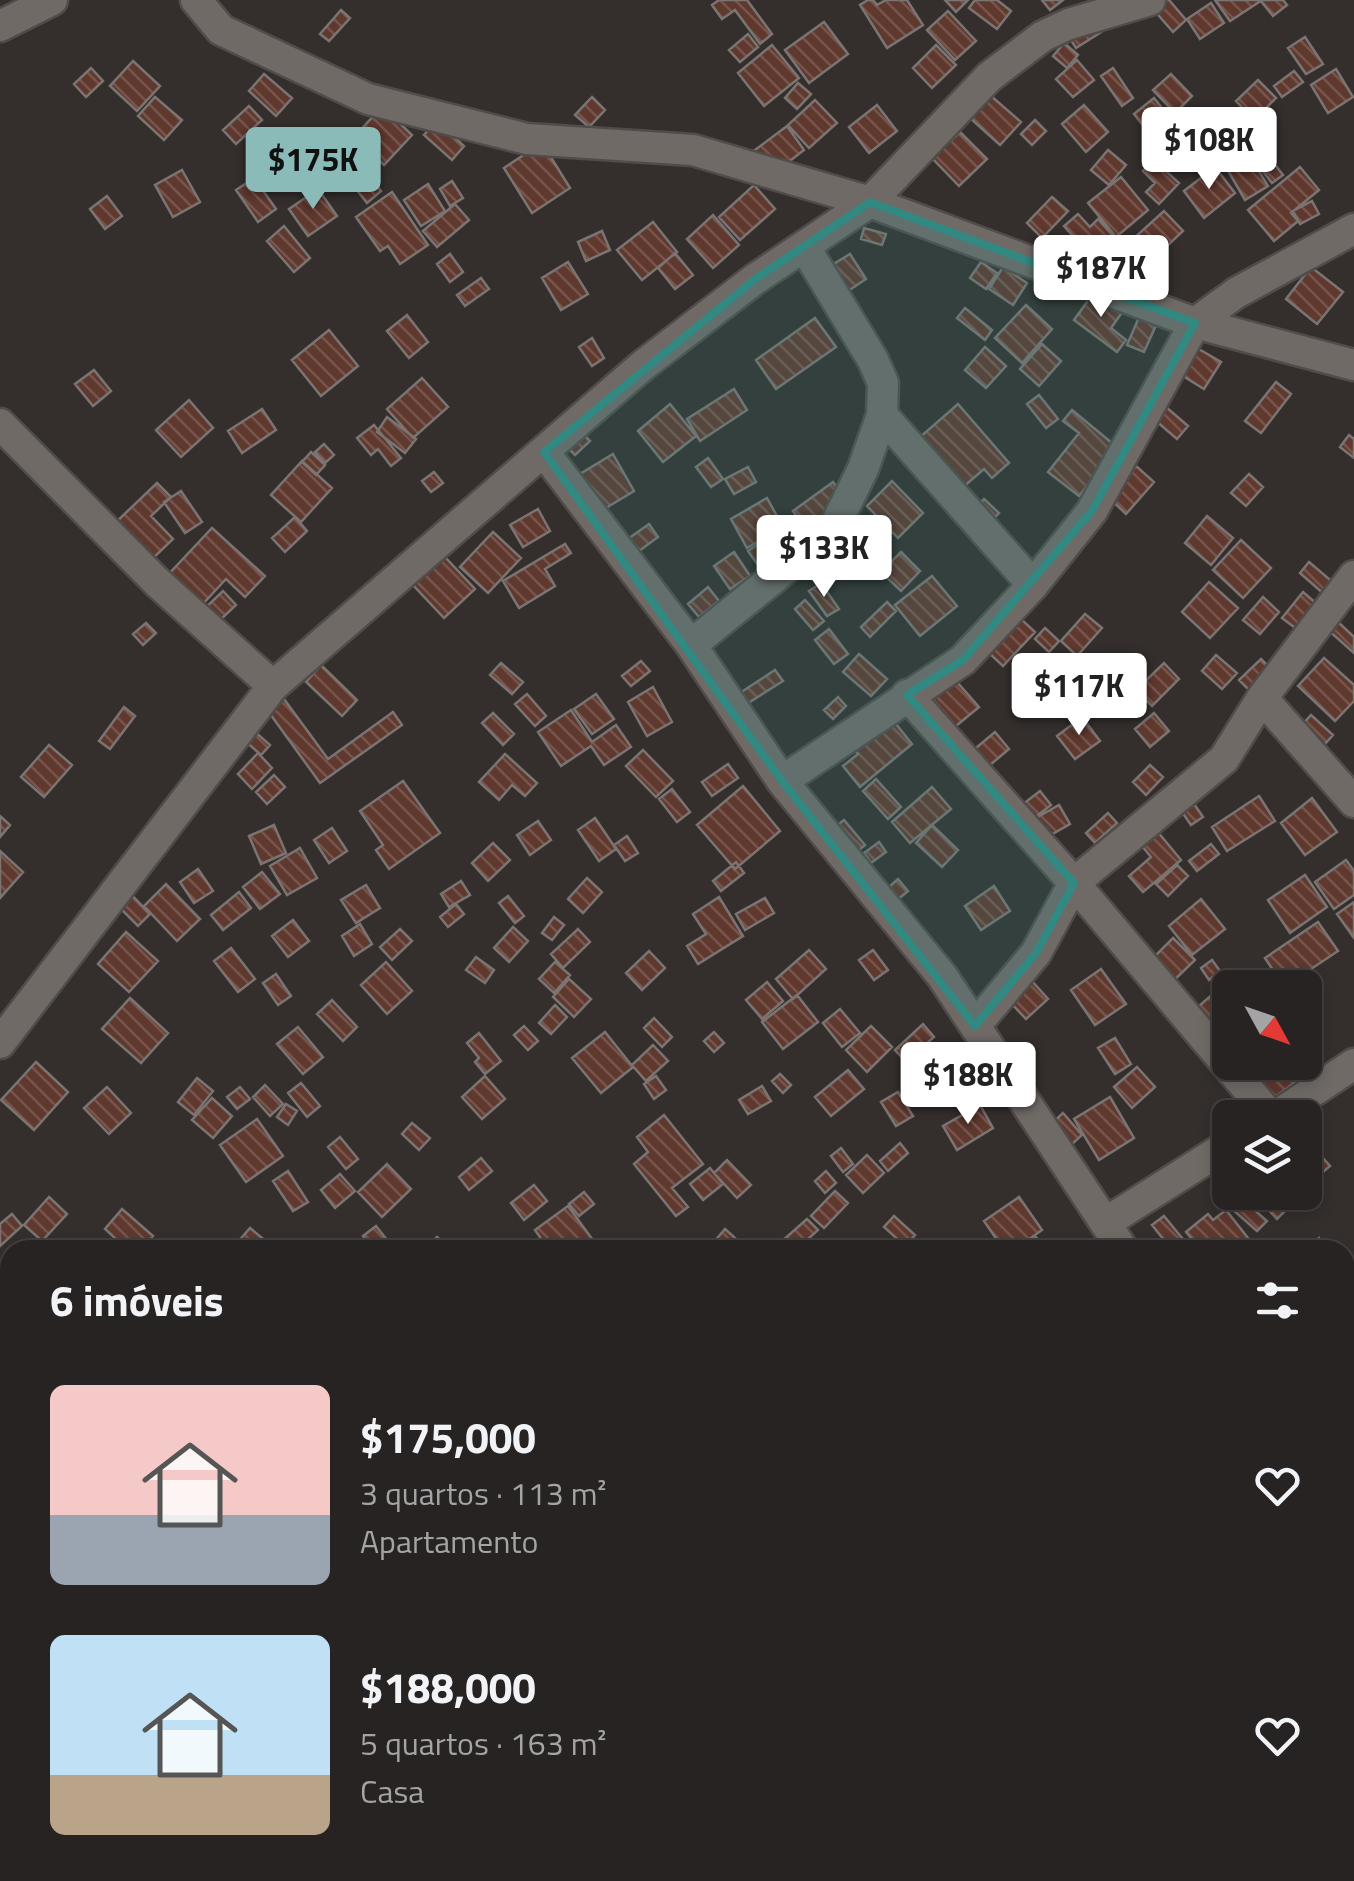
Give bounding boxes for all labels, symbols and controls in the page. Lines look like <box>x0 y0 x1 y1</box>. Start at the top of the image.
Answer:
pin: $108K <box>1139 107 1279 192</box>
text: $108K <box>1164 115 1254 163</box>
pin: $175K <box>243 127 383 212</box>
text: $175K <box>268 135 358 183</box>
pin: $187K <box>1031 235 1171 320</box>
text: $187K <box>1056 243 1146 291</box>
pin: $133K <box>754 515 894 600</box>
text: $133K <box>779 523 869 571</box>
pin: $117K <box>1009 653 1149 738</box>
text: $117K <box>1034 661 1124 709</box>
north arrow <box>1212 970 1322 1080</box>
map controls <box>1212 970 1322 1210</box>
pin: $188K <box>898 1042 1038 1127</box>
text: $188K <box>923 1050 1013 1098</box>
button: layers <box>1212 1100 1322 1210</box>
text: 6 imóveis <box>50 1268 224 1332</box>
icon: filters <box>1250 1273 1305 1328</box>
text: $175,000 <box>360 1405 536 1469</box>
icon: home <box>130 1425 250 1545</box>
icon: heart <box>1250 1458 1305 1513</box>
text: 3 quartos · 113 m² <box>360 1469 606 1517</box>
text: Apartamento <box>360 1517 538 1565</box>
text: $188,000 <box>360 1655 536 1719</box>
icon: home <box>130 1675 250 1795</box>
icon: heart <box>1250 1708 1305 1763</box>
text: 5 quartos · 163 m² <box>360 1719 606 1767</box>
text: Casa <box>360 1767 424 1815</box>

